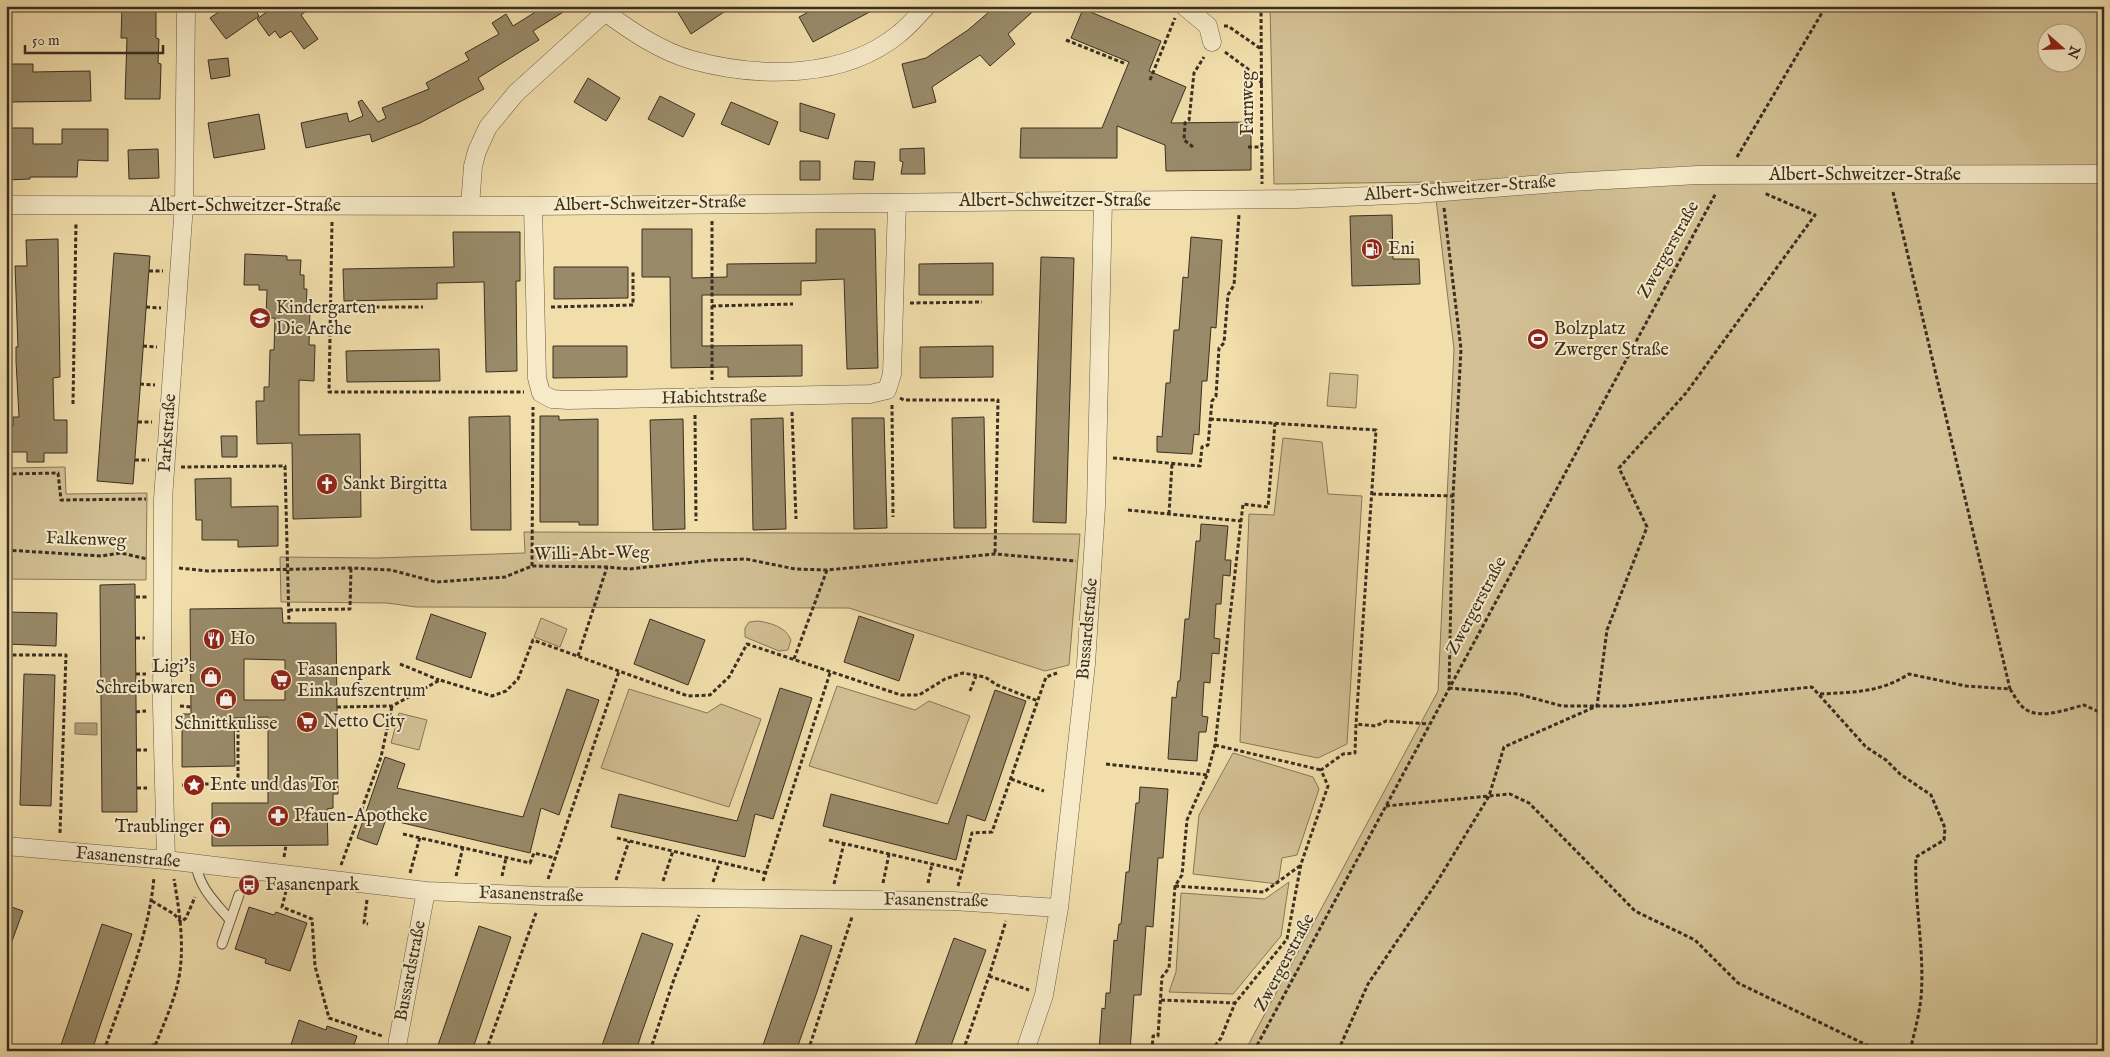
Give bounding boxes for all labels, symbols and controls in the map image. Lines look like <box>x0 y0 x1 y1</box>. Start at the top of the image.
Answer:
scale bar <box>25 22 162 54</box>
north arrow <box>2038 22 2088 72</box>
text: 50 m <box>32 31 60 50</box>
text: N <box>2063 42 2084 61</box>
street label: Farnweg <box>1237 70 1260 135</box>
street label: Albert-Schweitzer-Straße <box>1768 164 1961 187</box>
street label: Albert-Schweitzer-Straße <box>1362 171 1557 207</box>
street label: Albert-Schweitzer-Straße <box>958 190 1151 213</box>
street label: Albert-Schweitzer-Straße <box>553 191 746 217</box>
street label: Albert-Schweitzer-Straße <box>148 195 341 218</box>
street label: Zwergerstraße <box>1633 197 1705 303</box>
fuel station icon: Eni <box>1360 237 1384 261</box>
place label: Eni <box>1388 238 1415 261</box>
place label: Kindergarten Die Arche <box>276 297 376 341</box>
school or university icon: Kindergarten Die Arche <box>248 306 272 330</box>
place label: Bolzplatz Zwerger Straße <box>1554 318 1669 362</box>
sports icon: Bolzplatz Zwerger Straße <box>1526 327 1550 351</box>
street label: Habichtstraße <box>661 386 767 410</box>
street label: Parkstraße <box>154 393 182 473</box>
church icon: Sankt Birgitta <box>315 472 339 496</box>
place label: Sankt Birgitta <box>343 473 448 496</box>
street label: Falkenweg <box>45 527 127 553</box>
street label: Willi-Abt-Weg <box>534 541 650 567</box>
street label: Zwergerstraße <box>1441 553 1513 659</box>
street label: Bussardstraße <box>1072 577 1104 681</box>
restaurant icon: Ho <box>202 627 226 651</box>
place label: Ho <box>230 628 255 651</box>
place label: Ligi's Schreibwaren <box>95 656 195 700</box>
place label: Fasanenpark Einkaufszentrum <box>297 659 426 703</box>
shop icon: Ligi's Schreibwaren <box>199 665 223 689</box>
supermarket icon: Fasanenpark Einkaufszentrum <box>269 668 293 692</box>
shop icon: Schnittkulisse <box>214 687 238 711</box>
supermarket icon: Netto City <box>295 710 319 734</box>
place label: Netto City <box>323 711 405 734</box>
place label: Schnittkulisse <box>175 713 277 736</box>
place icon: Ente und das Tor <box>182 773 206 797</box>
place label: Ente und das Tor <box>210 774 339 797</box>
pharmacy icon: Pfauen-Apotheke <box>266 804 290 828</box>
place label: Pfauen-Apotheke <box>294 805 428 828</box>
shop icon: Traublinger <box>208 815 232 839</box>
place label: Traublinger <box>115 816 204 839</box>
street label: Fasanenstraße <box>75 842 181 874</box>
bus stop icon: Fasanenpark <box>237 873 261 897</box>
place label: Fasanenpark <box>265 874 360 897</box>
street label: Fasanenstraße <box>478 882 584 908</box>
street label: Fasanenstraße <box>883 889 989 913</box>
street label: Zwergerstraße <box>1249 910 1321 1016</box>
street label: Bussardstraße <box>390 919 432 1023</box>

